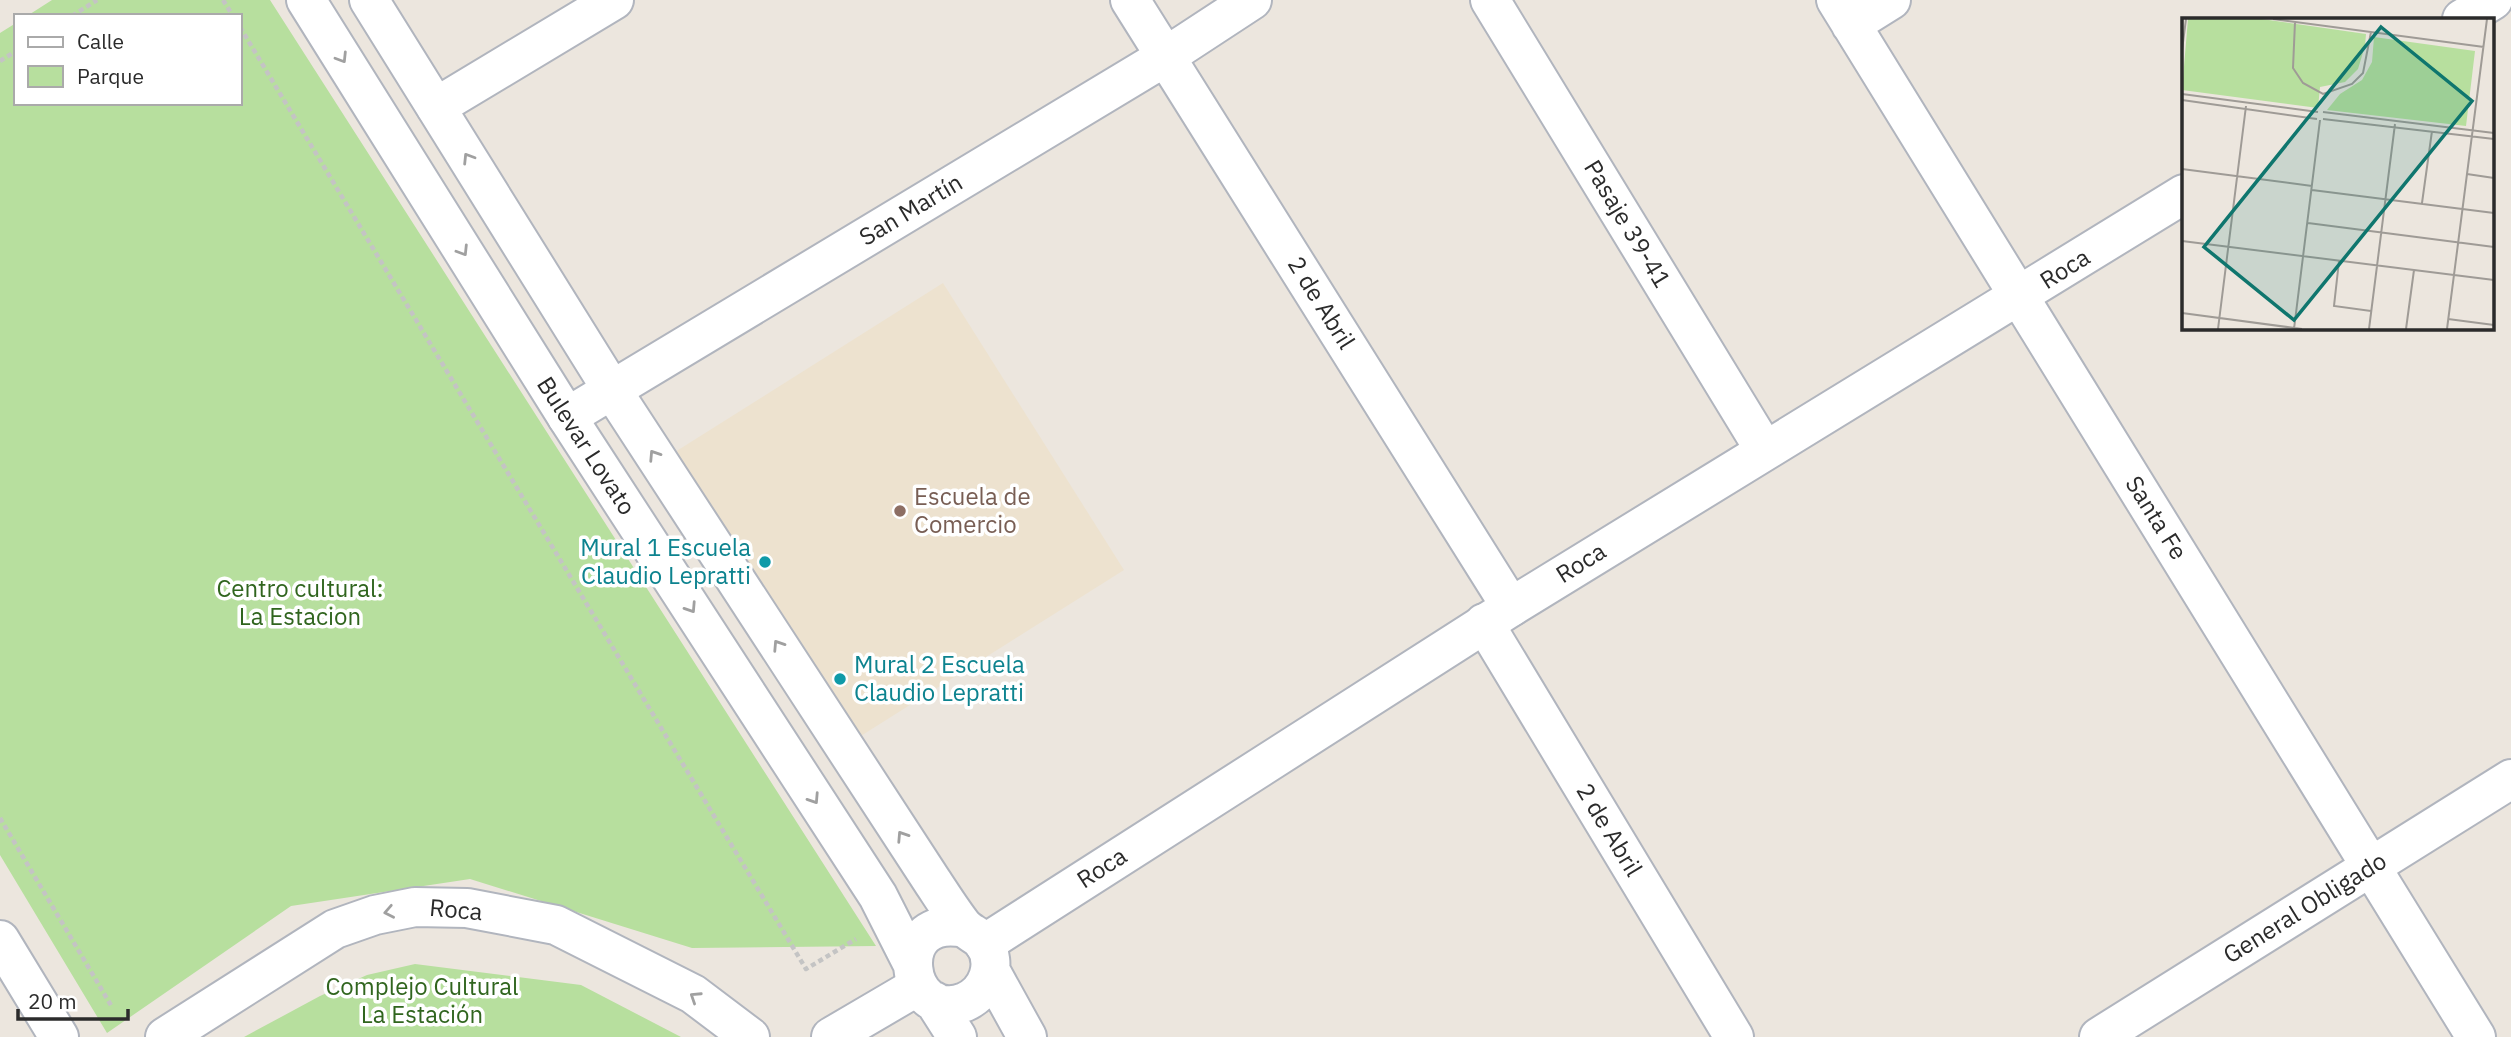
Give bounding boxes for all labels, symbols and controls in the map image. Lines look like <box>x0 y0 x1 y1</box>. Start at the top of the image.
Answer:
legend <box>14 14 242 105</box>
inset map <box>2182 18 2494 329</box>
text: Calle <box>77 27 124 55</box>
one-way arrow <box>334 50 347 63</box>
text: Parque <box>77 62 144 90</box>
one-way arrow <box>463 153 476 166</box>
street label: Pasaje 39-41 <box>1577 154 1679 293</box>
street label: San Martín <box>853 166 968 253</box>
street label: Roca <box>2033 240 2096 296</box>
one-way arrow <box>455 243 468 256</box>
street label: 2 de Abril <box>1281 250 1363 355</box>
street label: Bulevar Lovato <box>530 370 644 521</box>
one-way arrow <box>650 449 663 462</box>
street label: Santa Fe <box>2119 469 2195 566</box>
place label: Escuela de Comercio <box>914 480 1031 540</box>
marker: Escuela de Comercio <box>892 503 908 519</box>
place label: Mural 1 Escuela Claudio Lepratti <box>580 531 751 591</box>
street label: Roca <box>1549 534 1612 590</box>
marker: Mural 1 Escuela Claudio Lepratti <box>757 554 773 570</box>
park label: Centro cultural: La Estacion <box>216 572 384 632</box>
one-way arrow <box>682 600 695 613</box>
one-way arrow <box>774 640 787 653</box>
place label: Mural 2 Escuela Claudio Lepratti <box>854 648 1025 708</box>
marker: Mural 2 Escuela Claudio Lepratti <box>832 671 848 687</box>
street label: 2 de Abril <box>1569 777 1650 882</box>
one-way arrow <box>806 791 819 804</box>
one-way arrow <box>898 831 911 844</box>
street label: Roca <box>1070 839 1133 895</box>
street label: General Obligado <box>2217 844 2392 970</box>
street label: Roca <box>428 891 484 927</box>
one-way arrow <box>383 904 395 919</box>
park label: Complejo Cultural La Estación <box>325 970 519 1030</box>
scale bar <box>18 978 128 1022</box>
text: 20 m <box>28 987 77 1015</box>
one-way arrow <box>689 992 702 1005</box>

